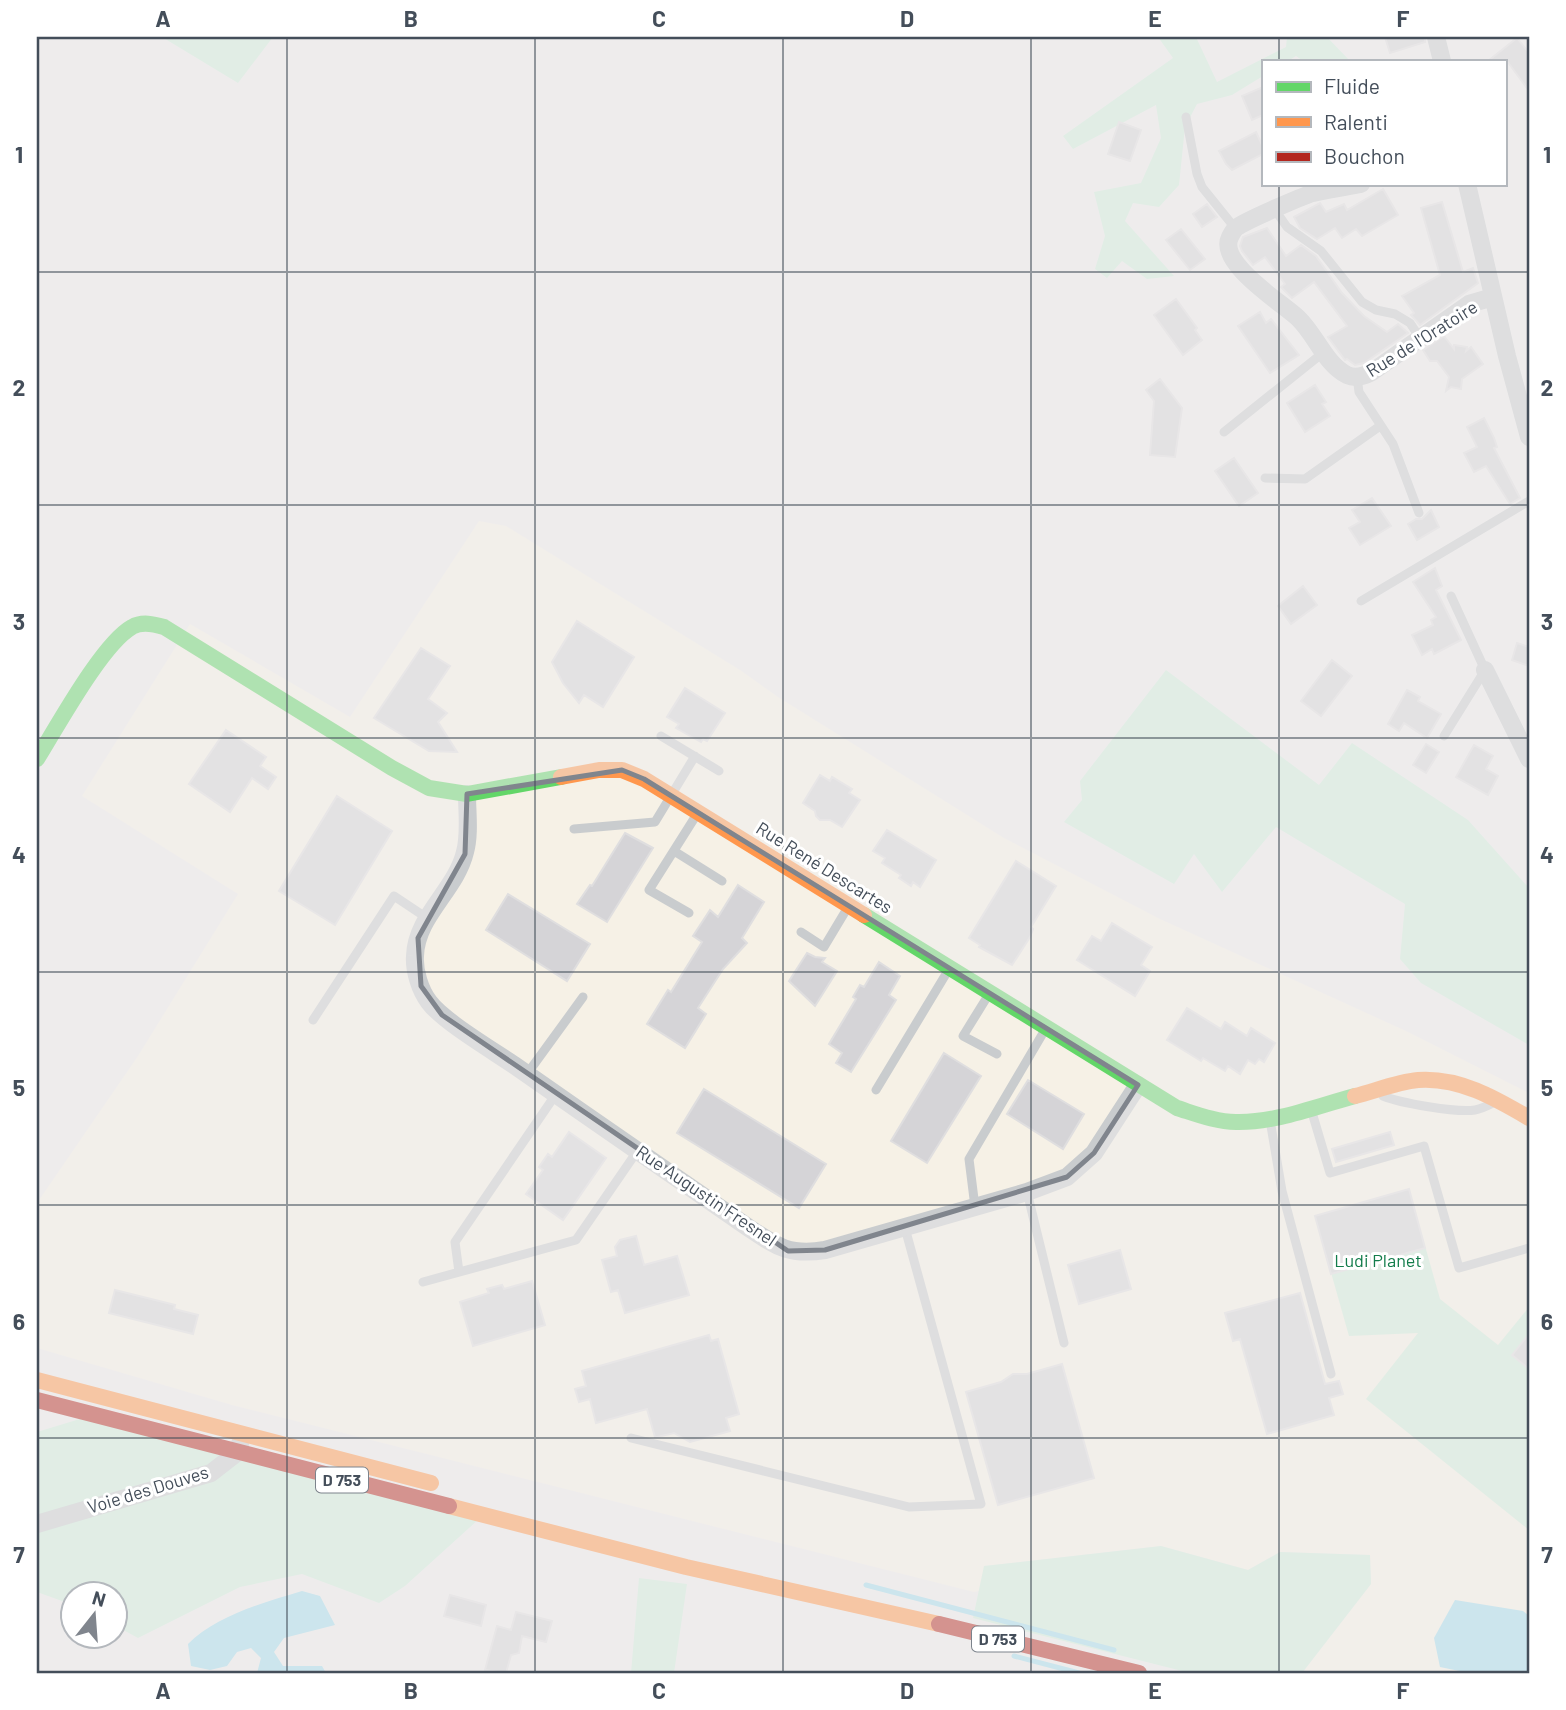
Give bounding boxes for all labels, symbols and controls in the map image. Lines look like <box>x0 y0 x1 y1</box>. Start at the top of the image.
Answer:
text: A <box>155 4 171 32</box>
text: B <box>404 4 418 32</box>
text: C <box>652 4 666 32</box>
text: D <box>900 4 914 32</box>
text: E <box>1148 4 1162 32</box>
text: F <box>1397 4 1410 32</box>
legend <box>1262 60 1506 186</box>
text: Fluide <box>1324 73 1380 98</box>
text: Ralenti <box>1324 109 1388 134</box>
text: 1 <box>15 140 23 168</box>
text: 1 <box>1543 140 1551 168</box>
text: Bouchon <box>1324 143 1405 168</box>
street label: Rue de l'Oratoire <box>1362 295 1481 381</box>
text: 2 <box>13 373 25 401</box>
text: 2 <box>1541 373 1553 401</box>
text: 3 <box>13 607 25 635</box>
text: 3 <box>1541 607 1553 635</box>
street label: Rue René Descartes <box>752 816 897 918</box>
text: 4 <box>12 840 26 868</box>
text: 4 <box>1540 840 1554 868</box>
text: 5 <box>13 1073 25 1101</box>
text: 5 <box>1541 1073 1553 1101</box>
street label: Rue Augustin Fresnel <box>632 1140 781 1250</box>
park label: Ludi Planet <box>1334 1249 1422 1271</box>
text: 6 <box>13 1307 25 1335</box>
text: 6 <box>1541 1307 1553 1335</box>
street label: Voie des Douves <box>84 1460 211 1518</box>
road number: D 753 <box>316 1468 368 1492</box>
text: 7 <box>13 1540 25 1568</box>
text: 7 <box>1541 1540 1553 1568</box>
north arrow <box>60 1580 130 1650</box>
text: N <box>90 1585 109 1611</box>
road number: D 753 <box>972 1626 1024 1652</box>
text: A <box>155 1676 171 1704</box>
text: B <box>404 1676 418 1704</box>
text: C <box>652 1676 666 1704</box>
text: D <box>900 1676 914 1704</box>
text: E <box>1148 1676 1162 1704</box>
text: F <box>1397 1676 1410 1704</box>

